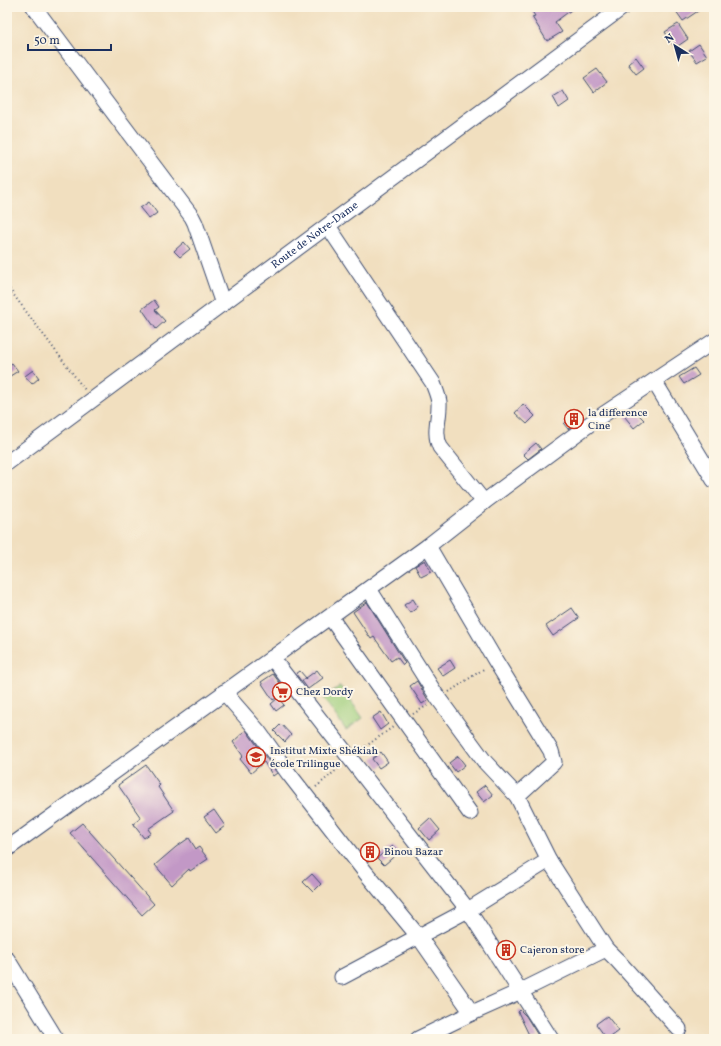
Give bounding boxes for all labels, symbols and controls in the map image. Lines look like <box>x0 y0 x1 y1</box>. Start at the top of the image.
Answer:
scale bar <box>28 26 111 52</box>
north arrow <box>655 26 695 66</box>
text: N <box>662 31 678 48</box>
text: 50 m <box>34 33 60 49</box>
street label: Route de Notre-Dame <box>268 198 361 272</box>
place label: la difference Cine <box>588 406 648 434</box>
building icon: la difference Cine <box>563 408 585 430</box>
supermarket icon: Chez Dordy <box>271 681 293 703</box>
place label: Chez Dordy <box>296 685 353 700</box>
place label: Institut Mixte Shékiah école Trilingue <box>270 744 379 772</box>
school or university icon: Institut Mixte Shékiah école Trilingue <box>245 746 267 768</box>
building icon: Binou Bazar <box>359 841 381 863</box>
place label: Binou Bazar <box>384 845 443 860</box>
building icon: Cajeron store <box>495 939 517 961</box>
place label: Cajeron store <box>520 943 584 958</box>

